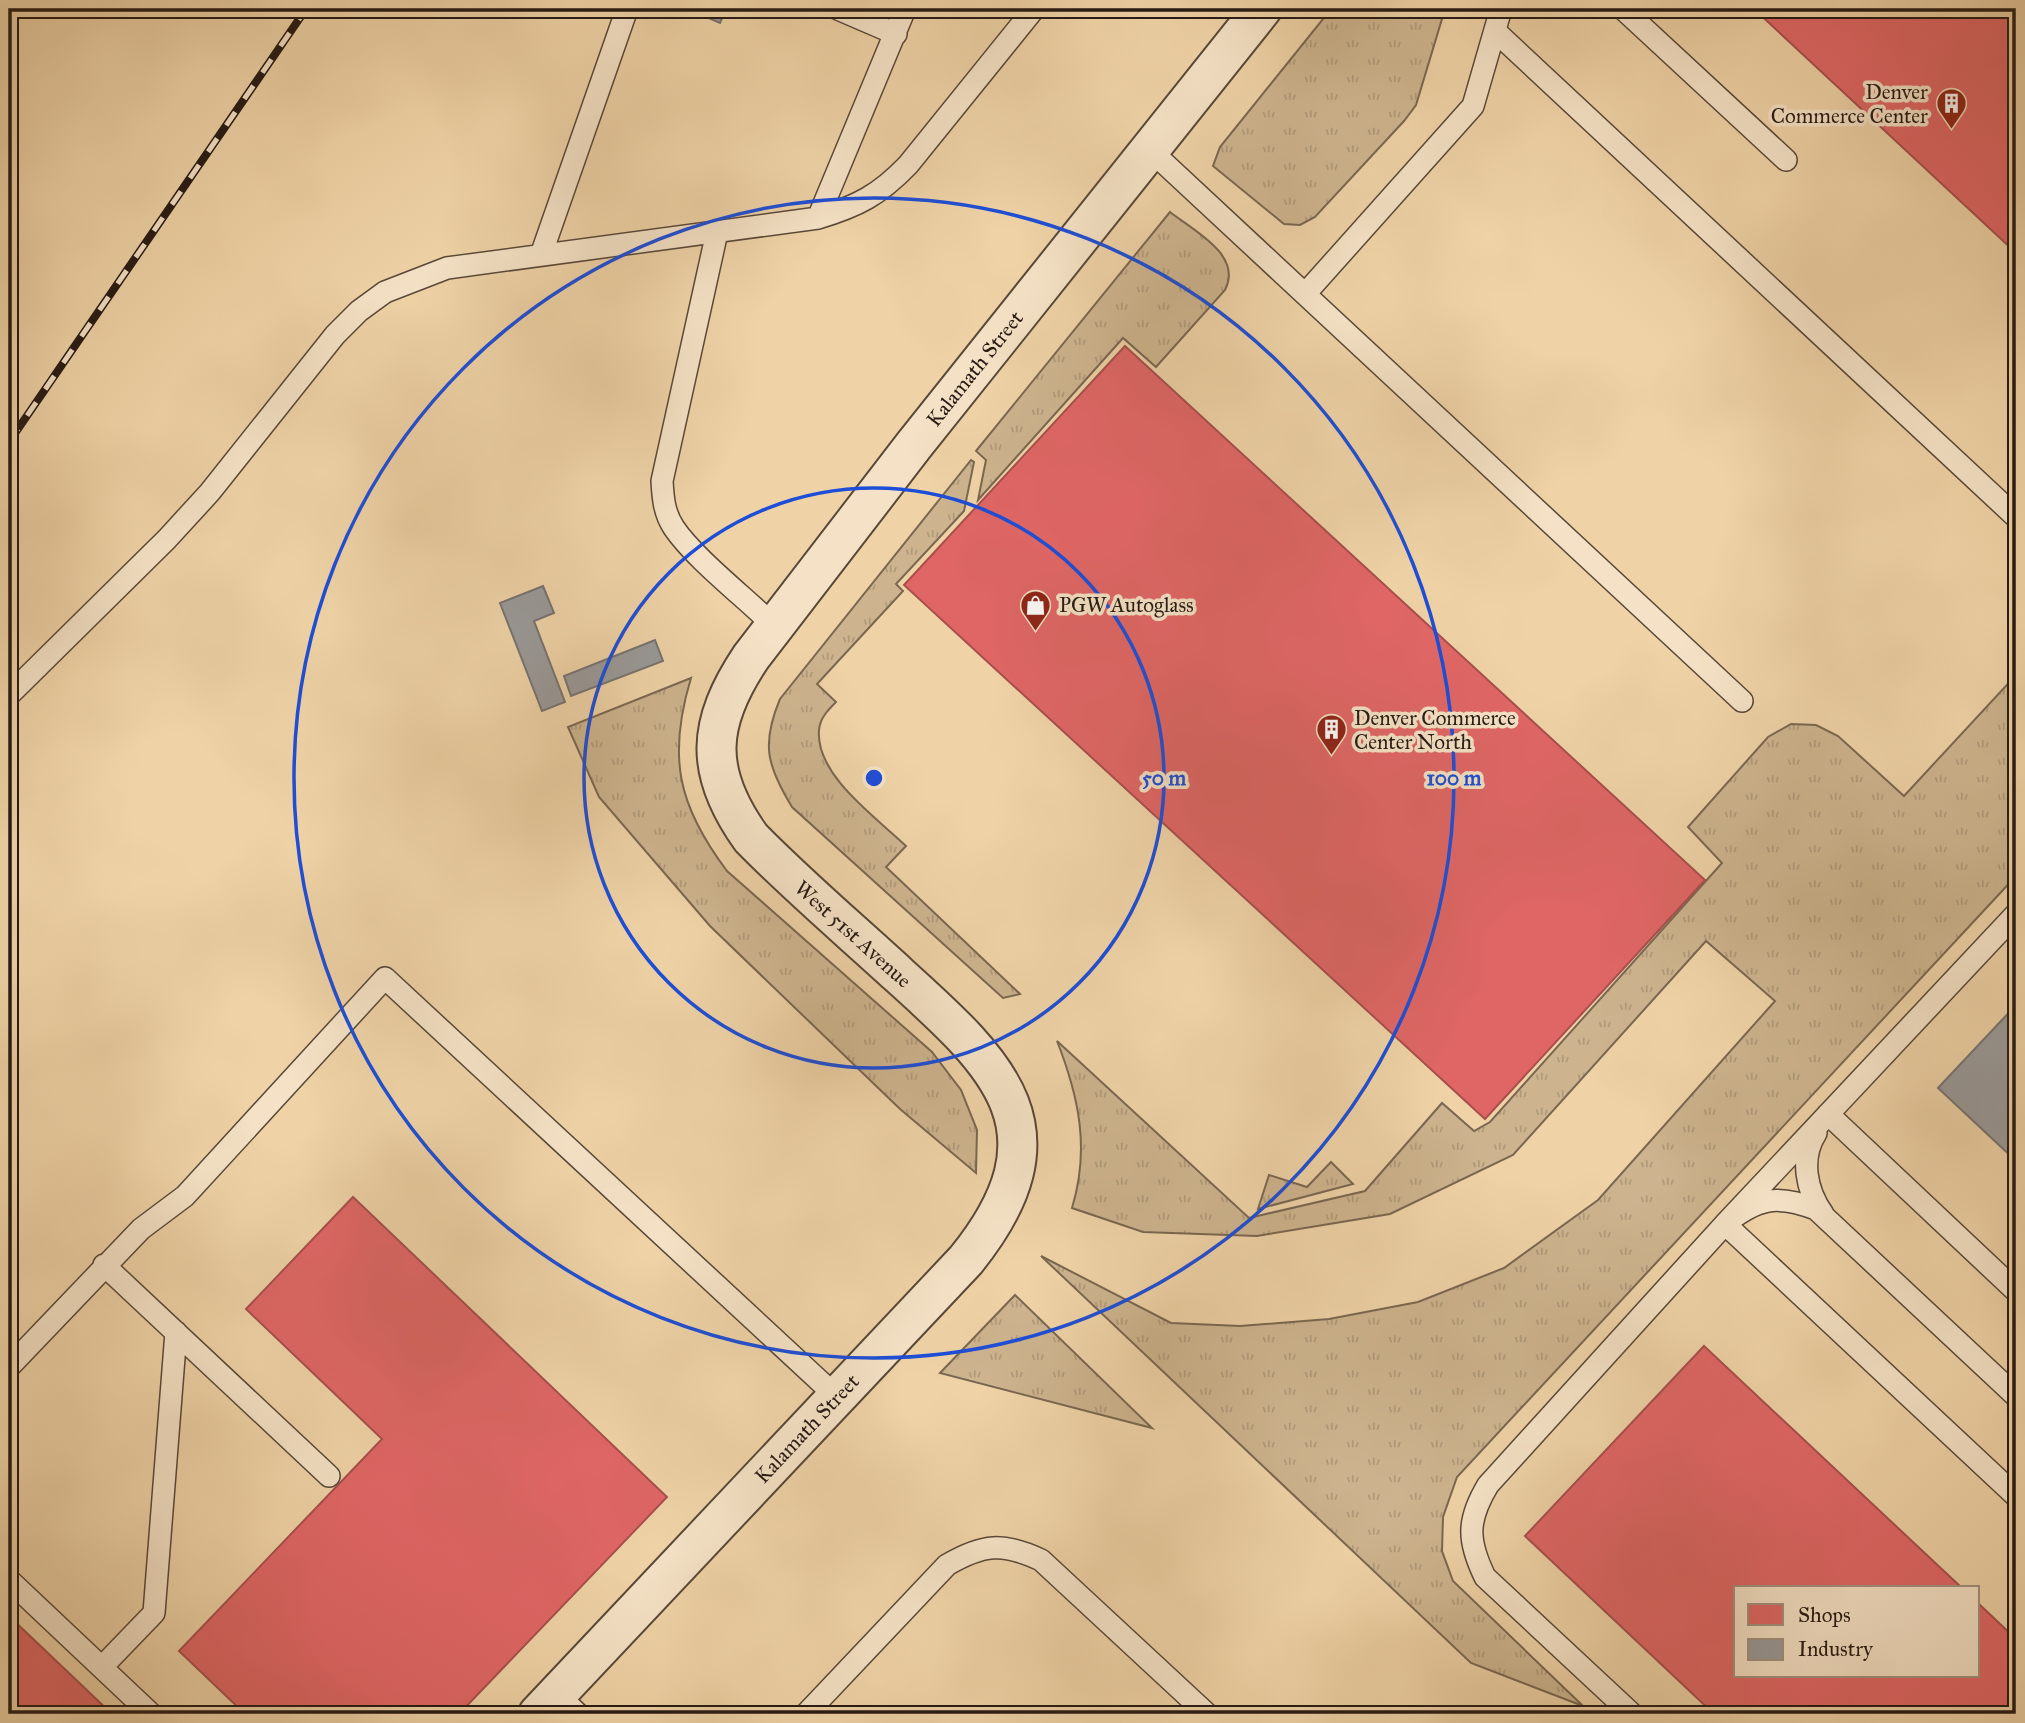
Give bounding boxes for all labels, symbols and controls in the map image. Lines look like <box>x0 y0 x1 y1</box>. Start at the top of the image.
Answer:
place label: Denver Commerce Center <box>1771 79 1928 129</box>
building icon: Denver Commerce Center <box>1934 87 1968 131</box>
street label: Kalamath Street <box>921 305 1029 432</box>
shop icon: PGW Autoglass <box>1019 588 1053 632</box>
place label: PGW Autoglass <box>1059 592 1194 618</box>
place label: Denver Commerce Center North <box>1354 705 1516 755</box>
building icon: Denver Commerce Center North <box>1314 713 1348 757</box>
text: 50 m <box>1142 765 1186 791</box>
text: 100 m <box>1427 765 1482 791</box>
centre of rings <box>862 766 886 790</box>
street label: West 51st Avenue <box>789 875 917 993</box>
street label: Kalamath Street <box>749 1368 865 1489</box>
legend <box>1734 1586 1980 1678</box>
text: Shops <box>1798 1602 1851 1628</box>
text: Industry <box>1798 1636 1874 1662</box>

